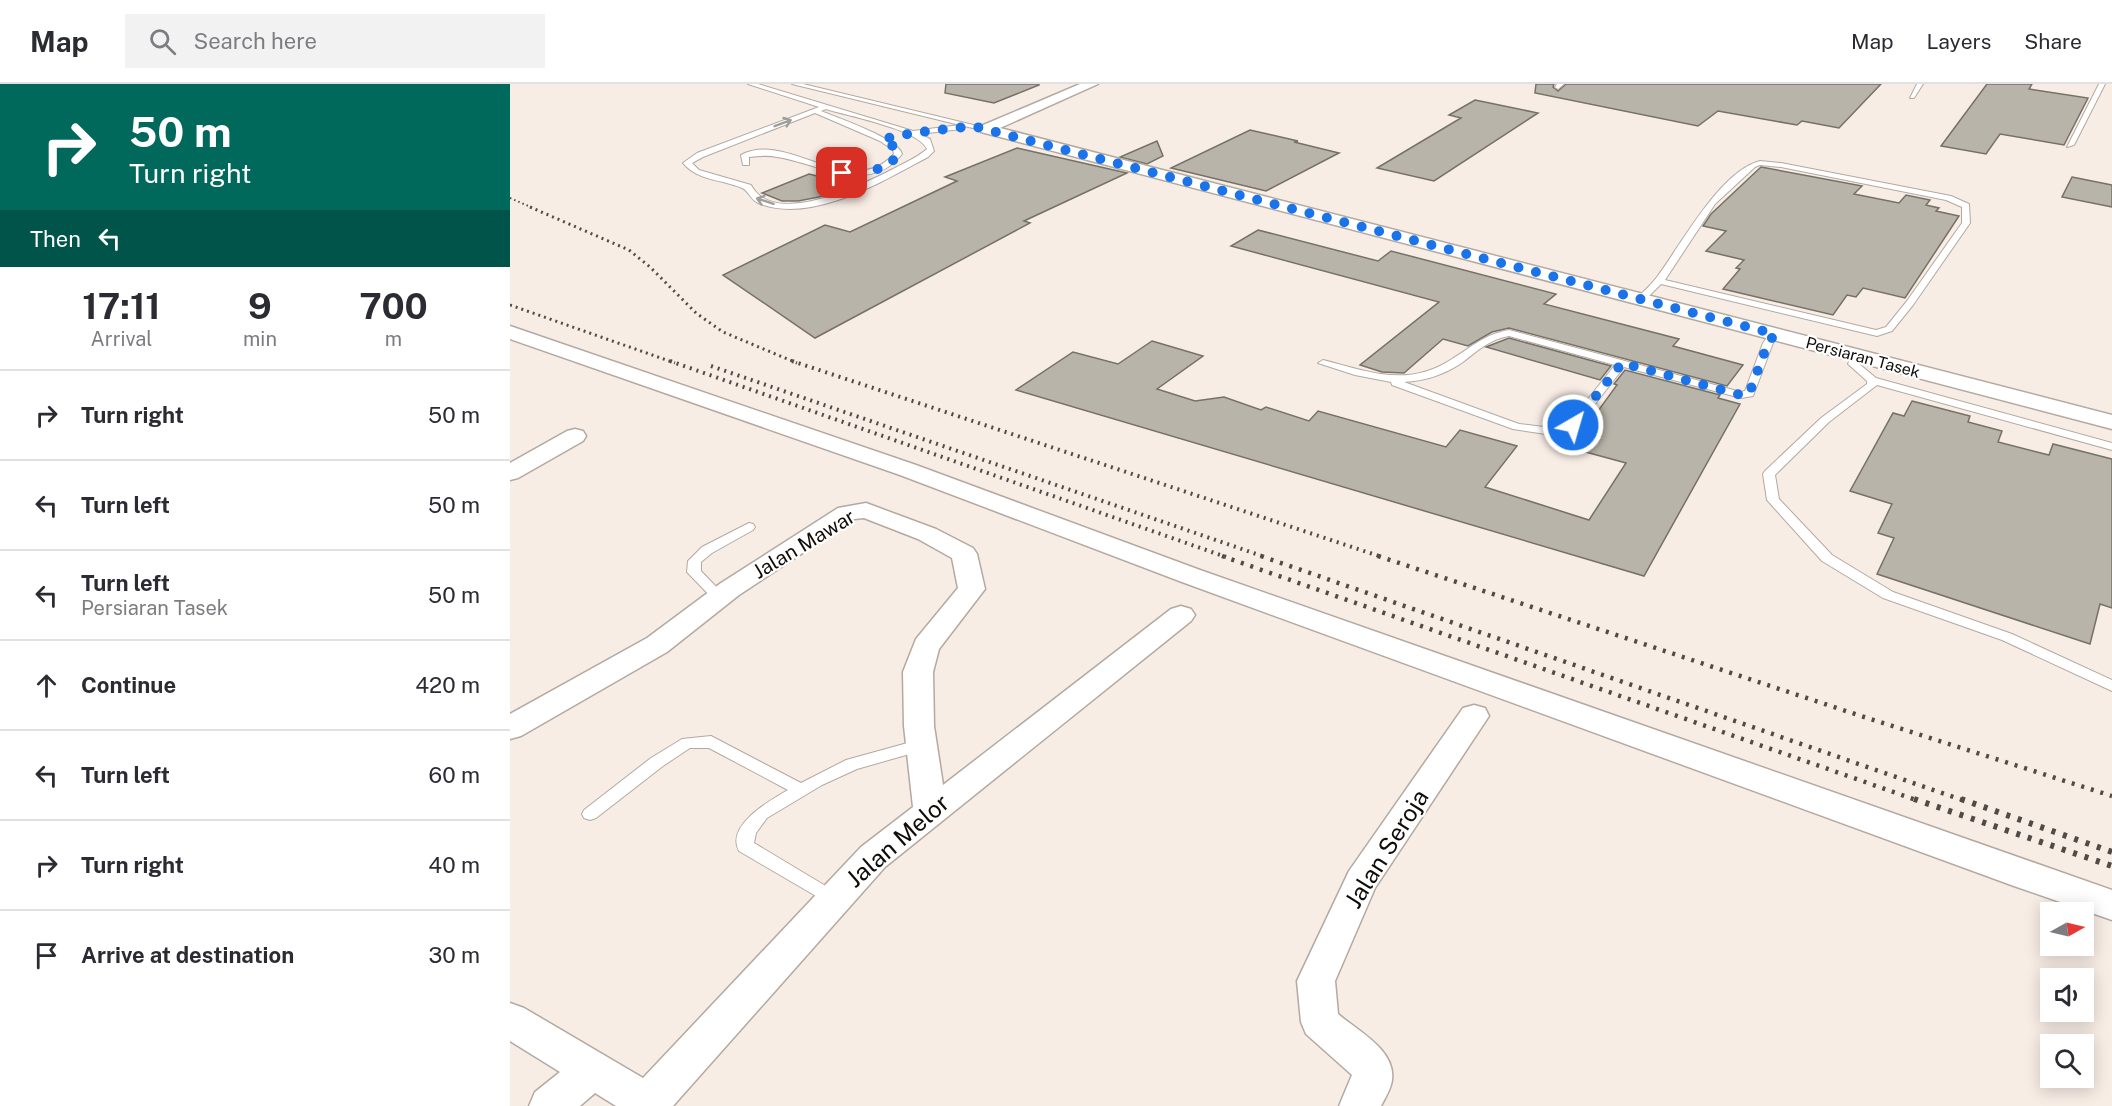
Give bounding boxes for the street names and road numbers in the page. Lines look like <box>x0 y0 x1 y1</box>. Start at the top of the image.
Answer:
street label: Persiaran Tasek <box>1804 333 1922 382</box>
street label: Jalan Mawar <box>749 504 860 584</box>
street label: Jalan Seroja <box>1339 784 1434 913</box>
street label: Jalan Melor <box>840 788 954 892</box>

